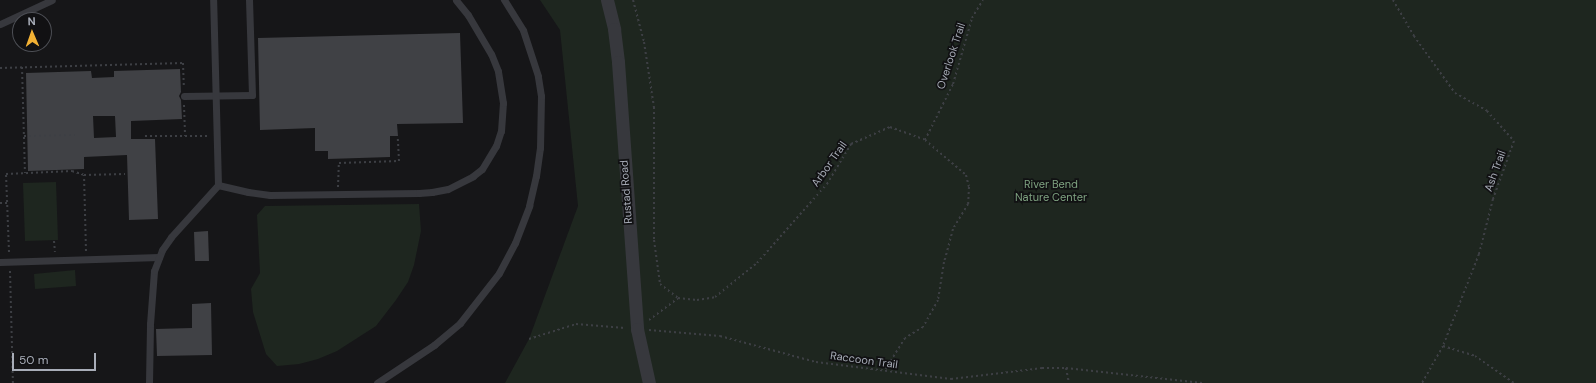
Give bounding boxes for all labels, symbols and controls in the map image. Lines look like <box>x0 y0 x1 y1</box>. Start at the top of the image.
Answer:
north arrow <box>12 12 52 52</box>
text: N <box>27 14 36 28</box>
street label: Overlook Trail <box>934 21 968 91</box>
street label: Arbor Trail <box>809 139 849 189</box>
street label: Ash Trail <box>1481 149 1509 193</box>
street label: Rustad Road <box>617 160 635 224</box>
park label: River Bend Nature Center <box>1015 178 1087 204</box>
scale bar <box>14 345 98 371</box>
street label: Raccoon Trail <box>829 349 899 371</box>
text: 50 m <box>19 352 48 368</box>

